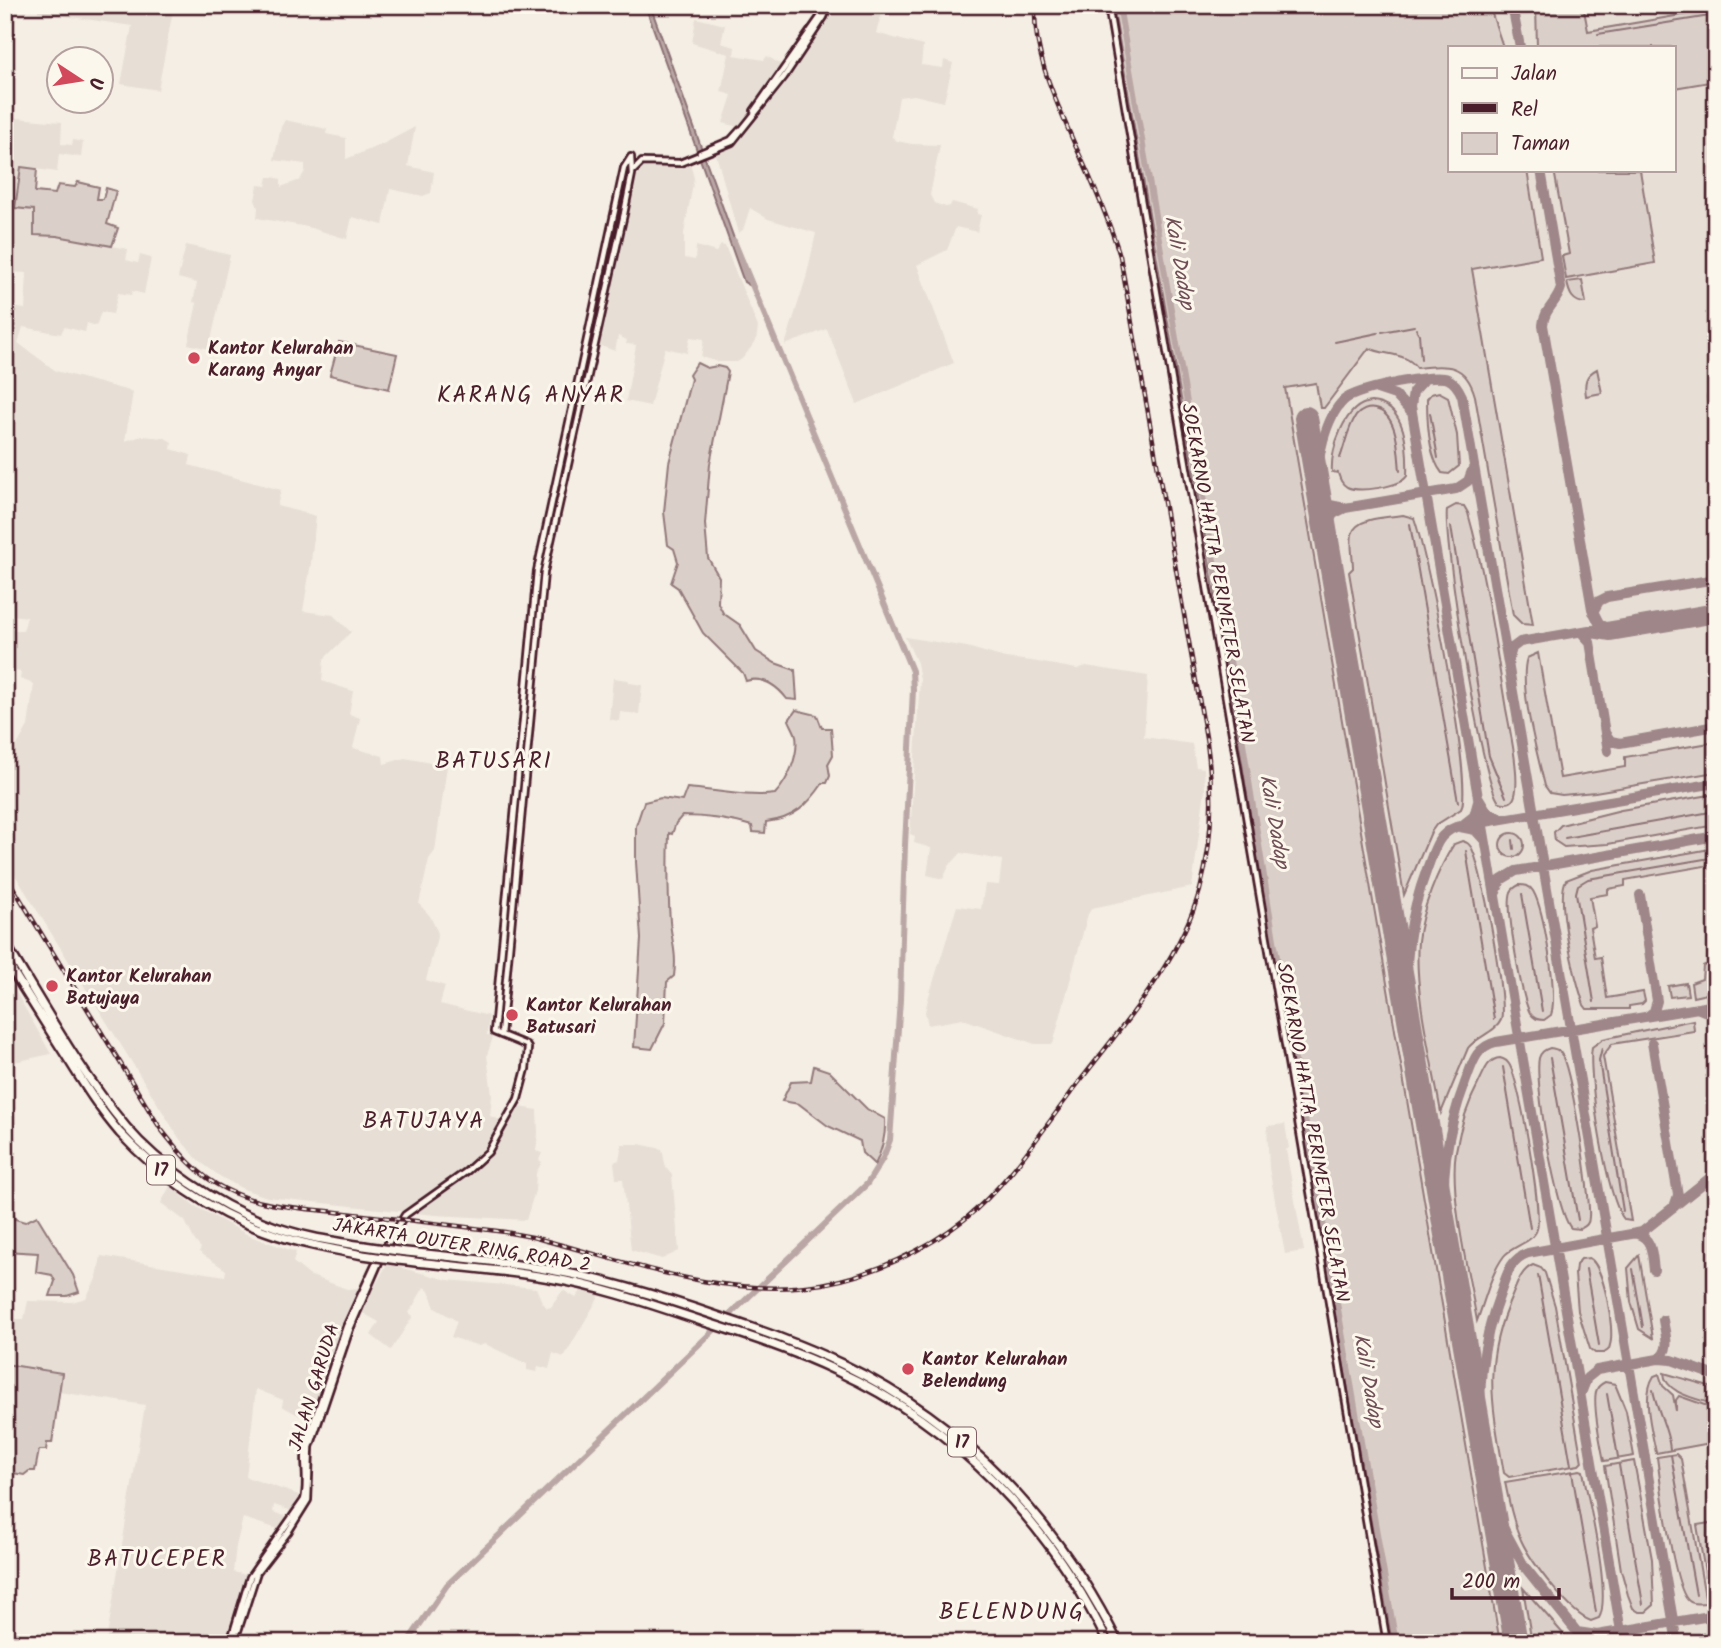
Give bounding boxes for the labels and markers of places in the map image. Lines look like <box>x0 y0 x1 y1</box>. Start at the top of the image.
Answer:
place label: Kantor Kelurahan Karang Anyar <box>208 334 354 386</box>
marker: Kantor Kelurahan Karang Anyar <box>186 350 202 366</box>
place label: Kantor Kelurahan Batujaya <box>66 962 212 1014</box>
marker: Kantor Kelurahan Batujaya <box>44 978 60 994</box>
place label: Kantor Kelurahan Batusari <box>526 991 672 1043</box>
marker: Kantor Kelurahan Batusari <box>504 1007 520 1023</box>
place label: Kantor Kelurahan Belendung <box>922 1345 1068 1397</box>
marker: Kantor Kelurahan Belendung <box>900 1361 916 1377</box>

